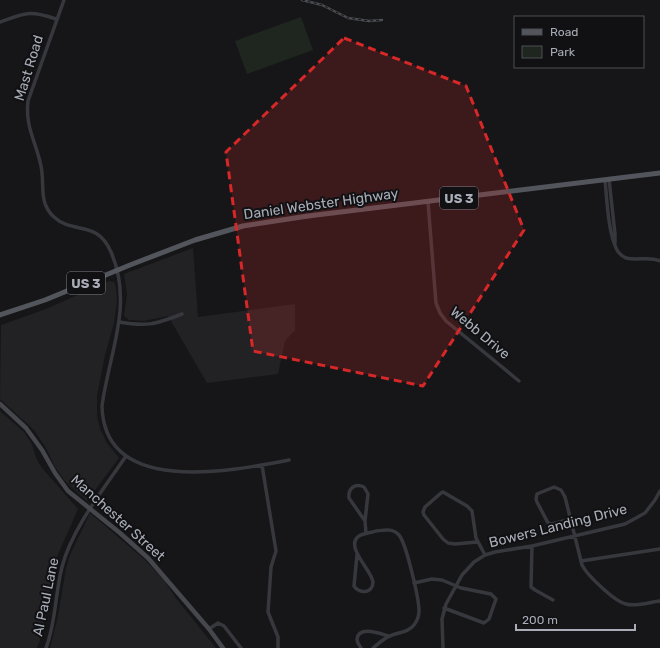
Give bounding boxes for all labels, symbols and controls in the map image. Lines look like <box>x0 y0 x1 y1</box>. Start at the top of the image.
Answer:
legend <box>514 16 644 68</box>
text: Road <box>550 25 578 39</box>
street label: Mast Road <box>11 33 47 103</box>
text: Park <box>550 45 576 59</box>
street label: Daniel Webster Highway <box>243 185 400 223</box>
road number: US 3 <box>440 187 478 209</box>
road number: US 3 <box>67 272 105 294</box>
street label: Webb Drive <box>447 303 513 363</box>
street label: Manchester Street <box>67 471 169 565</box>
street label: Bowers Landing Drive <box>487 501 629 551</box>
street label: Al Paul Lane <box>29 556 63 638</box>
scale bar <box>516 606 635 632</box>
text: 200 m <box>522 613 558 627</box>

